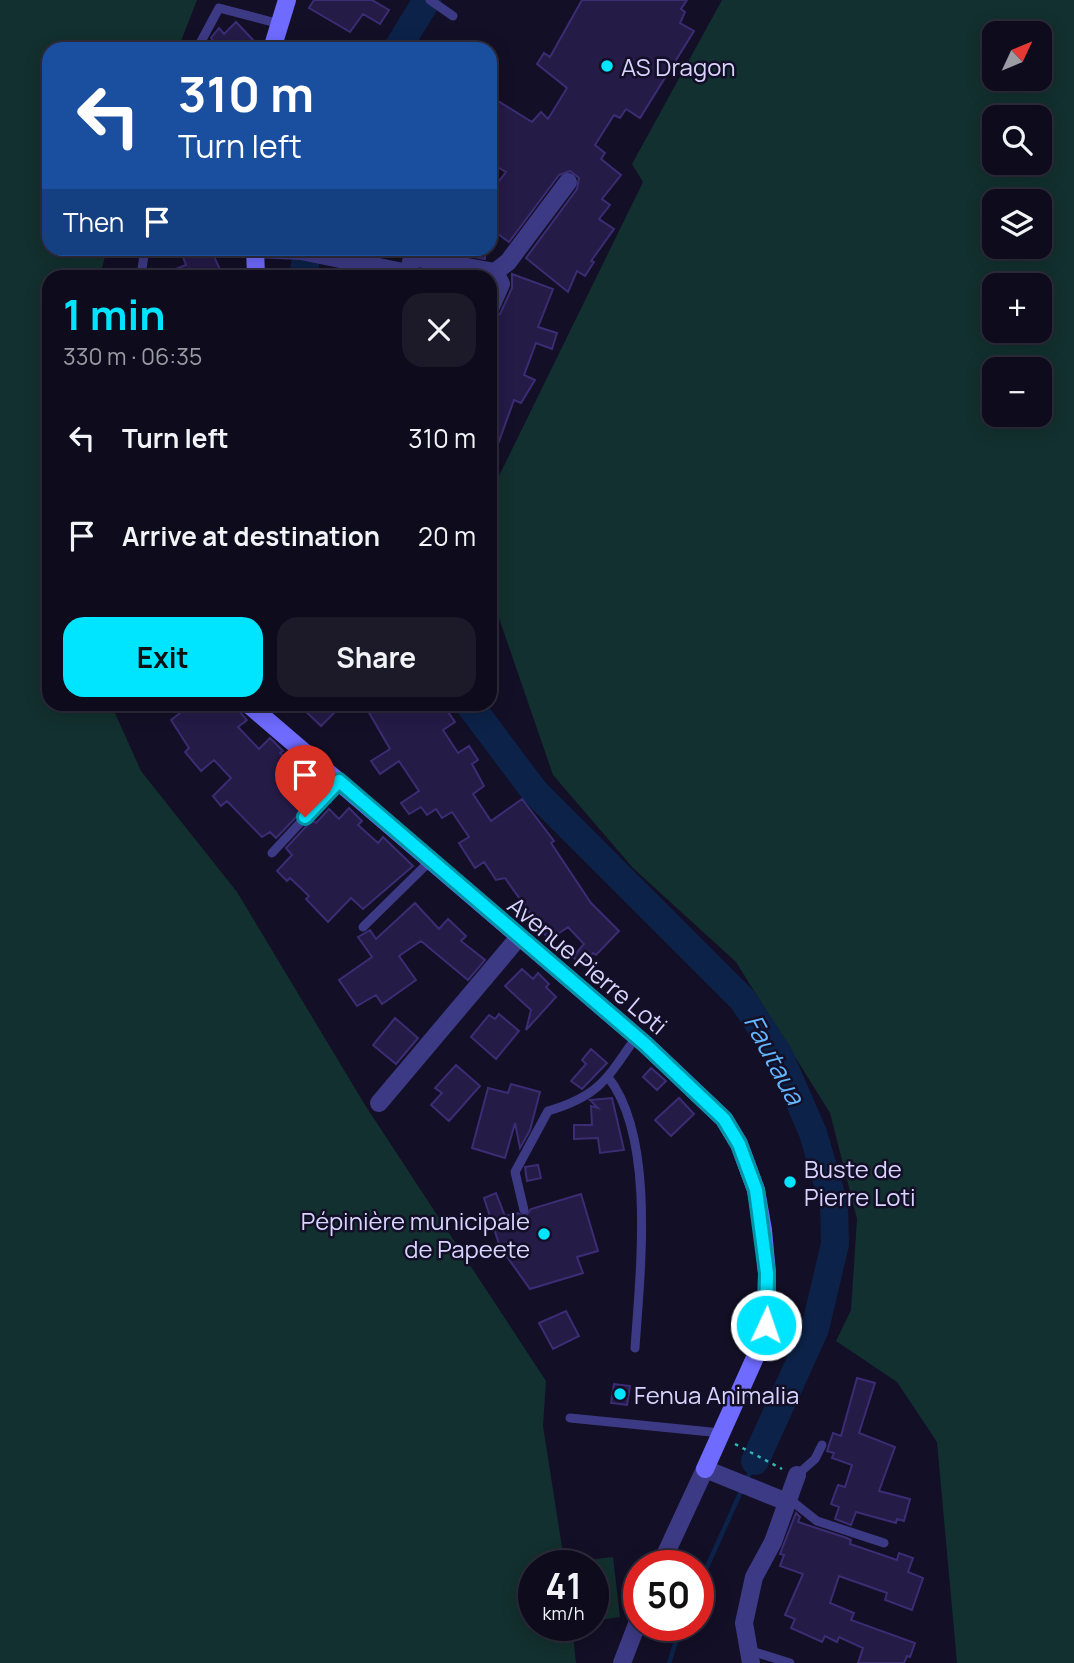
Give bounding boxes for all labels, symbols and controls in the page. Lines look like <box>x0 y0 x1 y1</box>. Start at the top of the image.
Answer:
north arrow <box>982 21 1052 91</box>
map controls <box>982 21 1052 427</box>
place label: AS Dragon <box>621 50 736 83</box>
marker: AS Dragon <box>599 58 615 74</box>
text: 310 m <box>178 60 314 127</box>
icon: left <box>63 70 154 161</box>
button: search <box>982 105 1052 175</box>
text: Turn left <box>178 124 302 168</box>
button: layers <box>982 189 1052 259</box>
icon: arrive <box>138 203 176 241</box>
text: Then <box>63 204 124 240</box>
button: + <box>982 273 1052 343</box>
text: 1 min <box>63 285 166 343</box>
button: close <box>402 293 476 367</box>
text: 330 m · 06:35 <box>63 340 202 372</box>
button: − <box>982 357 1052 427</box>
icon: left <box>63 419 101 457</box>
text: Turn left <box>122 420 229 456</box>
text: 310 m <box>408 420 476 456</box>
icon: arrive <box>63 517 101 555</box>
text: Arrive at destination <box>122 518 380 554</box>
text: 20 m <box>418 518 476 554</box>
button: Exit <box>63 617 263 697</box>
button: Share <box>277 617 476 697</box>
pin <box>275 745 335 817</box>
icon: arrive <box>286 756 324 794</box>
street label: Avenue Pierre Loti <box>501 889 675 1041</box>
water label: Fautaua <box>736 1008 814 1112</box>
place label: Buste de Pierre Loti <box>804 1152 916 1213</box>
marker: Buste de Pierre Loti <box>782 1174 798 1190</box>
place label: Pépinière municipale de Papeete <box>301 1204 530 1265</box>
marker: Pépinière municipale de Papeete <box>536 1226 552 1242</box>
position arrow <box>729 1288 803 1362</box>
place label: Fenua Animalia <box>634 1378 799 1411</box>
marker: Fenua Animalia <box>612 1386 628 1402</box>
speed limit sign: 50 <box>623 1550 714 1641</box>
text: 41 <box>545 1562 582 1610</box>
text: km/h <box>543 1601 584 1625</box>

